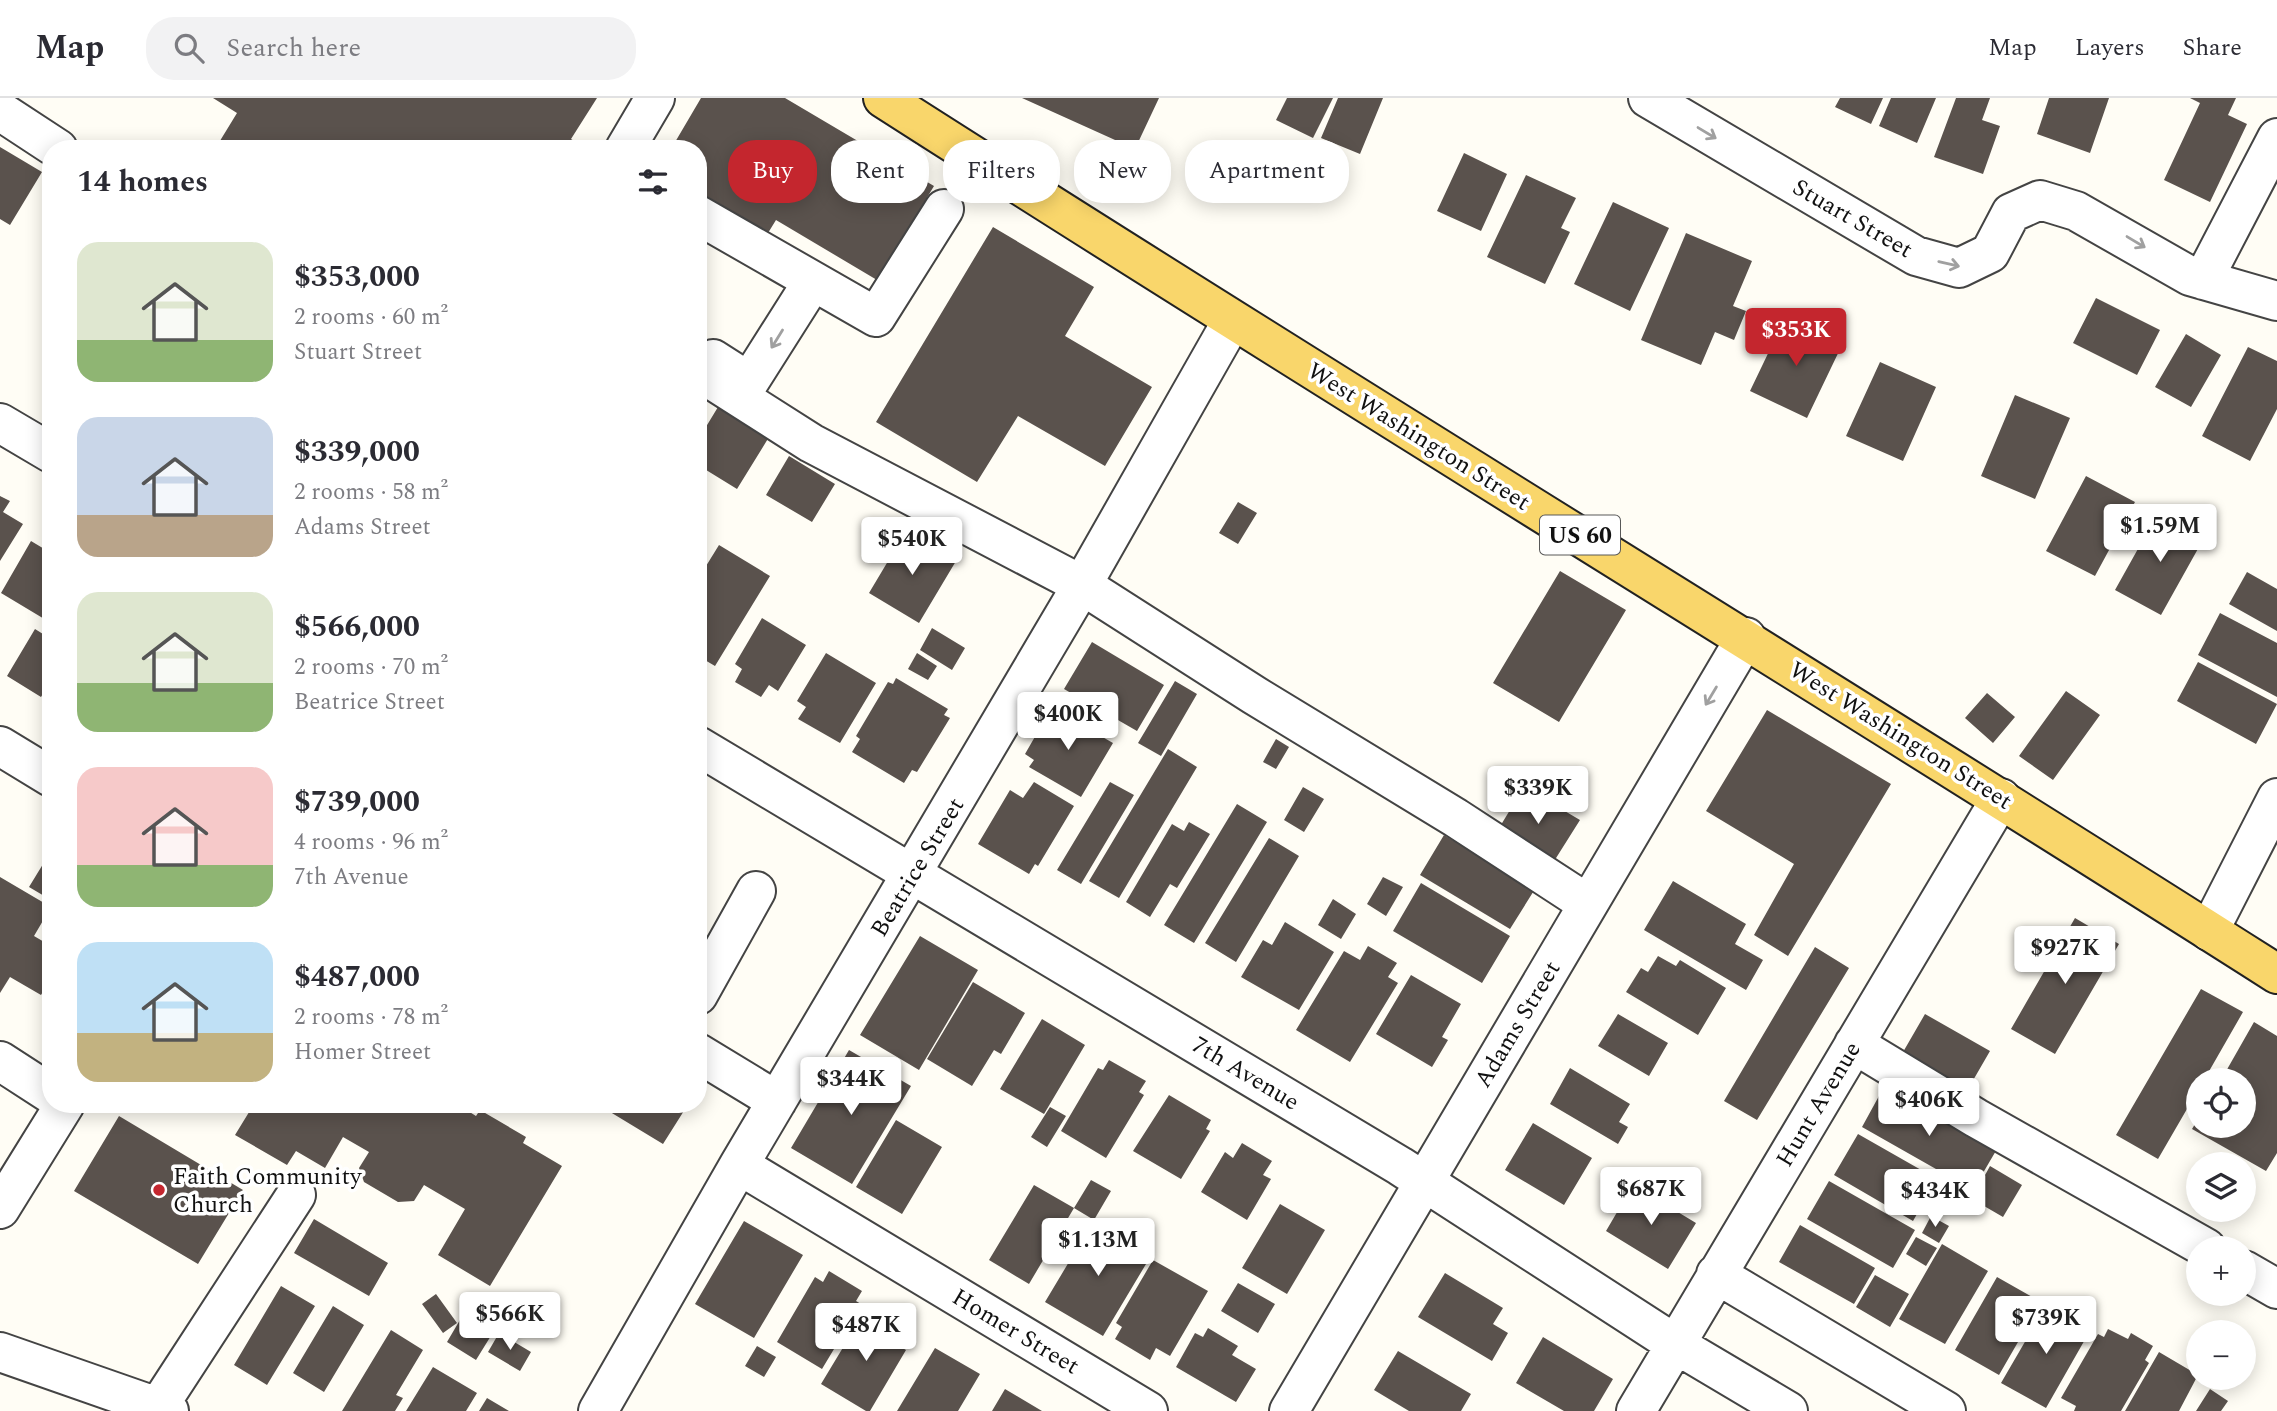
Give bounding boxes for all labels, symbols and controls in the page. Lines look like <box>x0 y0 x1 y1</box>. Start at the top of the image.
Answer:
search box <box>146 17 636 80</box>
text: Map <box>35 23 104 73</box>
text: Search here <box>226 28 361 68</box>
icon: search <box>170 29 208 67</box>
text: Map <box>1988 30 2037 66</box>
text: Layers <box>2075 30 2145 66</box>
text: Share <box>2183 30 2242 66</box>
one-way arrow <box>1696 126 1716 140</box>
chip: Buy <box>728 140 817 203</box>
chip: Rent <box>831 140 929 203</box>
chip: Filters <box>943 140 1060 203</box>
chip: New <box>1074 140 1171 203</box>
chip: Apartment <box>1185 140 1349 203</box>
text: 14 homes <box>77 159 208 205</box>
icon: filters <box>634 163 672 201</box>
street label: Stuart Street <box>1786 170 1919 268</box>
one-way arrow <box>2125 236 2145 250</box>
text: $353,000 <box>294 254 420 300</box>
one-way arrow <box>1937 259 1959 272</box>
icon: home <box>133 270 217 354</box>
text: 2 rooms · 60 m² <box>294 300 448 335</box>
pin: $353K <box>1747 308 1845 368</box>
text: $353K <box>1761 313 1831 348</box>
one-way arrow <box>769 328 783 348</box>
text: Stuart Street <box>294 335 422 370</box>
street label: West Washington Street <box>1300 353 1537 520</box>
text: $339,000 <box>294 429 420 475</box>
icon: home <box>133 445 217 529</box>
text: 2 rooms · 58 m² <box>294 475 448 510</box>
pin: $1.59M <box>2103 504 2217 564</box>
text: $1.59M <box>2120 509 2200 544</box>
text: Adams Street <box>294 510 431 545</box>
road number: US 60 <box>1540 516 1620 555</box>
pin: $540K <box>863 518 961 577</box>
text: $540K <box>877 522 947 557</box>
text: $566,000 <box>294 604 420 650</box>
icon: home <box>133 620 217 704</box>
text: 2 rooms · 70 m² <box>294 650 448 685</box>
street label: West Washington Street <box>1782 652 2019 819</box>
text: Beatrice Street <box>294 685 445 720</box>
one-way arrow <box>1704 685 1718 705</box>
pin: $400K <box>1019 692 1117 752</box>
text: $400K <box>1033 697 1103 732</box>
pin: $339K <box>1489 766 1587 826</box>
text: $339K <box>1503 771 1573 806</box>
text: $739,000 <box>294 779 420 825</box>
street label: Beatrice Street <box>862 791 974 944</box>
icon: home <box>133 795 217 879</box>
text: 4 rooms · 96 m² <box>294 825 448 860</box>
text: 7th Avenue <box>294 860 409 895</box>
pin: $927K <box>2016 926 2114 986</box>
text: $927K <box>2030 931 2100 966</box>
text: $487,000 <box>294 954 420 1000</box>
street label: Adams Street <box>1466 954 1570 1095</box>
icon: home <box>133 970 217 1054</box>
text: 2 rooms · 78 m² <box>294 1000 448 1035</box>
street label: 7th Avenue <box>1185 1028 1306 1120</box>
text: Homer Street <box>294 1035 431 1070</box>
street label: Hunt Avenue <box>1767 1035 1870 1174</box>
pin: $344K <box>802 1058 900 1117</box>
text: $344K <box>816 1062 886 1097</box>
map controls <box>2186 1068 2256 1390</box>
button: locate <box>2186 1068 2256 1138</box>
pin: $406K <box>1880 1079 1978 1138</box>
text: $406K <box>1894 1083 1964 1118</box>
button: layers <box>2186 1152 2256 1222</box>
place label: Faith Community Church <box>173 1159 363 1223</box>
pin: $687K <box>1602 1168 1700 1227</box>
pin: $434K <box>1886 1170 1984 1229</box>
text: $687K <box>1616 1172 1686 1207</box>
text: $434K <box>1900 1174 1970 1209</box>
marker: Faith Community Church <box>151 1182 167 1198</box>
pin: $1.13M <box>1041 1218 1155 1278</box>
text: $1.13M <box>1058 1223 1138 1258</box>
button: + <box>2186 1236 2256 1306</box>
street label: Homer Street <box>945 1280 1086 1384</box>
pin: $566K <box>461 1292 559 1352</box>
pin: $739K <box>1997 1296 2095 1356</box>
text: $566K <box>475 1297 545 1332</box>
text: $739K <box>2011 1301 2081 1336</box>
pin: $487K <box>817 1304 915 1363</box>
text: $487K <box>831 1308 901 1343</box>
button: − <box>2186 1320 2256 1390</box>

